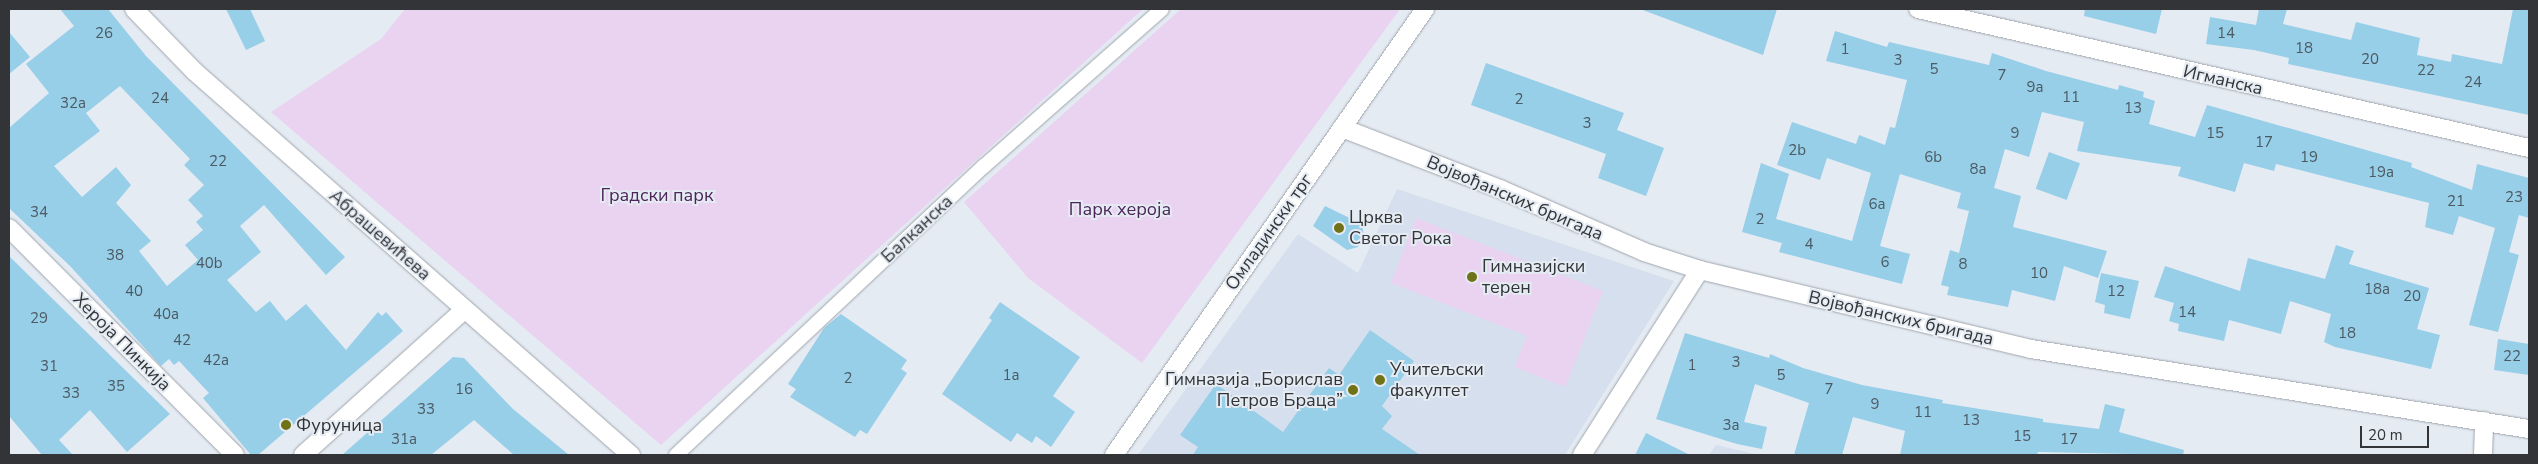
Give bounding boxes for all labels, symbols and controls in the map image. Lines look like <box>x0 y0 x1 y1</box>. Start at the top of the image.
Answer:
house number: 26 <box>95 25 113 43</box>
house number: 14 <box>2217 25 2235 43</box>
house number: 18 <box>2295 40 2313 58</box>
house number: 1 <box>1841 41 1849 59</box>
house number: 20 <box>2361 51 2379 69</box>
house number: 3 <box>1894 52 1902 70</box>
street label: Игманска <box>2181 60 2265 100</box>
house number: 5 <box>1930 61 1938 79</box>
house number: 22 <box>2417 62 2435 80</box>
house number: 7 <box>1998 67 2006 85</box>
house number: 24 <box>2464 74 2482 92</box>
house number: 9a <box>2027 79 2043 97</box>
house number: 11 <box>2062 89 2080 107</box>
house number: 24 <box>151 90 169 108</box>
house number: 2 <box>1515 91 1523 109</box>
house number: 32a <box>60 95 86 113</box>
house number: 13 <box>2124 100 2142 118</box>
house number: 3 <box>1583 115 1591 133</box>
house number: 9 <box>2011 125 2019 143</box>
house number: 15 <box>2206 125 2224 143</box>
house number: 17 <box>2255 134 2273 152</box>
house number: 2b <box>1788 142 1806 160</box>
house number: 6b <box>1924 149 1942 167</box>
house number: 19 <box>2300 149 2318 167</box>
street label: Војвођанских бригада <box>1424 151 1606 245</box>
house number: 22 <box>209 153 227 171</box>
house number: 8a <box>1970 161 1986 179</box>
house number: 19a <box>2368 164 2394 182</box>
street label: Омладински трг <box>1221 170 1317 294</box>
park label: Градски парк <box>601 184 713 206</box>
street label: Абрашевићева <box>325 185 435 285</box>
house number: 23 <box>2505 189 2523 207</box>
street label: Балканска <box>877 191 957 267</box>
house number: 21 <box>2447 193 2465 211</box>
house number: 6a <box>1869 196 1885 214</box>
park label: Парк хероја <box>1069 198 1171 220</box>
house number: 34 <box>30 204 48 222</box>
place label: Црква Светог Рока <box>1349 207 1452 250</box>
house number: 2 <box>1756 211 1764 229</box>
marker: Црква Светог Рока <box>1333 222 1345 234</box>
house number: 4 <box>1805 236 1813 254</box>
house number: 38 <box>106 247 124 265</box>
house number: 6 <box>1881 254 1889 272</box>
house number: 40b <box>196 255 222 273</box>
place label: Гимназијски терен <box>1482 256 1585 298</box>
house number: 8 <box>1959 256 1967 274</box>
house number: 10 <box>2030 265 2048 283</box>
marker: Гимназијски терен <box>1466 271 1478 283</box>
house number: 18a <box>2364 281 2390 299</box>
house number: 40 <box>125 283 143 301</box>
house number: 12 <box>2107 283 2125 301</box>
street label: Војвођанских бригада <box>1806 286 1996 350</box>
house number: 20 <box>2403 288 2421 306</box>
street label: Хероја Пинкија <box>69 289 175 395</box>
house number: 14 <box>2178 304 2196 322</box>
house number: 40a <box>153 306 179 324</box>
house number: 29 <box>30 310 48 328</box>
house number: 18 <box>2338 325 2356 343</box>
house number: 42 <box>173 332 191 350</box>
house number: 22 <box>2503 348 2521 366</box>
house number: 42a <box>203 352 229 370</box>
house number: 3 <box>1732 354 1740 372</box>
house number: 1 <box>1688 357 1696 375</box>
house number: 31 <box>40 358 58 376</box>
place label: Учитељски факултет <box>1390 359 1484 402</box>
house number: 1a <box>1003 367 1019 385</box>
house number: 5 <box>1777 367 1785 385</box>
place label: Гимназија „Борислав Петров Браца” <box>1165 369 1343 412</box>
house number: 2 <box>844 370 852 388</box>
marker: Учитељски факултет <box>1374 374 1386 386</box>
house number: 35 <box>107 378 125 396</box>
house number: 16 <box>455 381 473 399</box>
house number: 7 <box>1825 381 1833 399</box>
marker: Гимназија „Борислав Петров Браца” <box>1347 384 1359 396</box>
house number: 33 <box>62 385 80 403</box>
house number: 9 <box>1871 396 1879 414</box>
house number: 33 <box>417 401 435 419</box>
house number: 11 <box>1914 404 1932 422</box>
house number: 13 <box>1962 412 1980 430</box>
place label: Фуруница <box>296 414 382 436</box>
scale bar <box>2363 416 2432 448</box>
house number: 3a <box>1723 417 1739 435</box>
marker: Фуруница <box>280 419 292 431</box>
text: 20 m <box>2368 425 2403 445</box>
house number: 15 <box>2013 428 2031 446</box>
house number: 31a <box>391 431 417 449</box>
house number: 17 <box>2060 431 2078 449</box>

